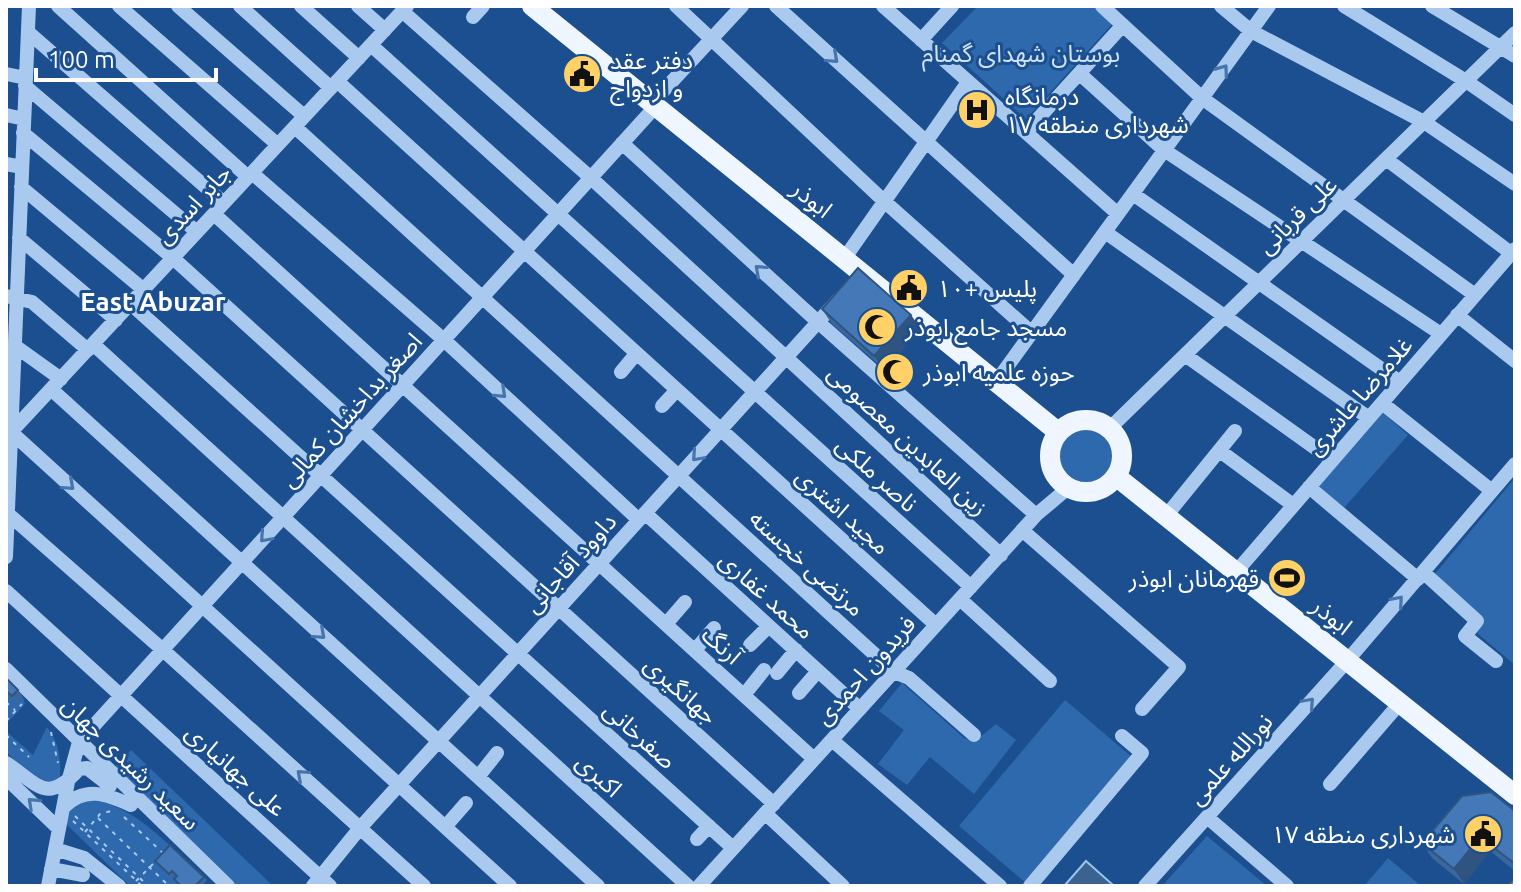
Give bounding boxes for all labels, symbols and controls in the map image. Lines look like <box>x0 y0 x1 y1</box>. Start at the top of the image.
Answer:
scale bar <box>36 32 216 82</box>
park label: بوستان شهدای گمنام <box>922 40 1120 72</box>
text: 100 m <box>48 46 115 73</box>
place label: دفتر عقد و ازدواج <box>610 47 693 106</box>
one-way arrow <box>824 49 839 63</box>
public building icon: دفتر عقد و ازدواج <box>561 53 603 95</box>
one-way arrow <box>1213 64 1228 78</box>
place label: درمانگاه شهرداری منطقه ۱۷ <box>1005 83 1189 139</box>
hospital icon: درمانگاه شهرداری منطقه ۱۷ <box>956 89 998 131</box>
street label: جابر اسدی <box>150 159 237 250</box>
street label: علی قربانی <box>1252 171 1343 260</box>
street label: ابوذر <box>785 174 838 224</box>
one-way arrow <box>755 265 770 279</box>
public building icon: پلیس +۱۰ <box>888 267 930 309</box>
place label: پلیس +۱۰ <box>937 275 1037 304</box>
district label: East Abuzar <box>80 287 226 316</box>
mosque icon: مسجد جامع ابوذر <box>856 306 898 348</box>
place label: مسجد جامع ابوذر <box>904 314 1067 345</box>
street label: اصغر بداخشان کمالی <box>275 327 428 493</box>
street label: غلامرضا عاشری <box>1300 331 1418 461</box>
mosque icon: حوزه علمیه ابوذر <box>874 351 916 393</box>
street label: زین العابدین معصومی <box>822 359 993 522</box>
place label: حوزه علمیه ابوذر <box>922 359 1075 387</box>
one-way arrow <box>492 384 506 398</box>
street label: ناصر ملکی <box>830 431 923 518</box>
one-way arrow <box>692 446 707 461</box>
street label: مجید اشتری <box>790 462 895 561</box>
one-way arrow <box>60 475 74 490</box>
street label: مرتضی خجسته <box>743 504 870 622</box>
street label: داوود آقاجانی <box>518 508 622 619</box>
one-way arrow <box>260 528 274 543</box>
street label: محمد غفاری <box>713 545 820 645</box>
sports icon: قهرمانان ابوذر <box>1266 557 1308 599</box>
place label: قهرمانان ابوذر <box>1128 565 1259 593</box>
street label: ابوذر <box>1305 591 1358 641</box>
one-way arrow <box>1388 596 1403 611</box>
street label: فریدون احمدی <box>809 610 922 731</box>
street label: آرنگ <box>696 620 748 671</box>
one-way arrow <box>311 624 326 639</box>
street label: جهانگیری <box>638 650 723 730</box>
street label: سعید رشیدی جهان <box>56 691 205 836</box>
street label: صفرخانی <box>598 696 681 775</box>
one-way arrow <box>1300 698 1315 712</box>
street label: نورالله علمی <box>1182 708 1279 811</box>
street label: علی جهانیاری <box>180 718 292 823</box>
street label: اکبری <box>570 748 627 803</box>
one-way arrow <box>296 771 311 785</box>
one-way arrow <box>28 798 42 813</box>
public building icon: شهرداری منطقه ۱۷ <box>1462 813 1504 855</box>
place label: شهرداری منطقه ۱۷ <box>1271 821 1455 849</box>

